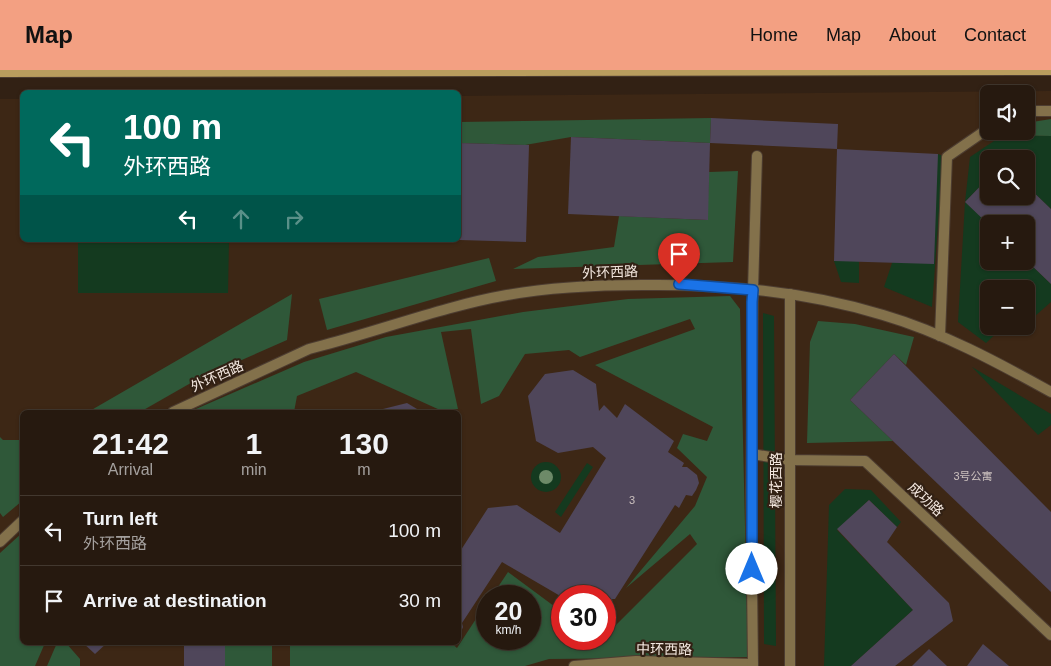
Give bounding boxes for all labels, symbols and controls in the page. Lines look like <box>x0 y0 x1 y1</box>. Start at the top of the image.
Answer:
text: Map <box>25 21 73 48</box>
text: Home <box>750 25 798 45</box>
text: Map <box>826 25 861 45</box>
text: About <box>889 25 936 45</box>
text: Contact <box>964 25 1026 45</box>
map controls <box>980 85 1035 335</box>
button: sound <box>980 85 1035 140</box>
text: 100 m <box>123 107 222 146</box>
icon: left <box>40 110 105 175</box>
button: search <box>980 150 1035 205</box>
text: 外环西路 <box>123 154 211 179</box>
icon: left <box>174 205 202 233</box>
icon: ahead <box>227 205 255 233</box>
icon: right <box>280 205 308 233</box>
button: + <box>980 215 1035 270</box>
pin <box>658 233 700 284</box>
icon: arrive <box>665 240 693 268</box>
street label: 外环西路 <box>582 263 638 281</box>
button: − <box>980 280 1035 335</box>
street label: 外环西路 <box>188 357 246 395</box>
text: 21:42 <box>92 427 169 460</box>
text: 1 <box>245 427 262 460</box>
text: 130 <box>339 427 389 460</box>
street label: 樱花西路 <box>768 452 784 508</box>
text: Arrival <box>108 461 153 478</box>
text: min <box>241 461 267 478</box>
text: m <box>357 461 370 478</box>
house number: 3号公寓 <box>953 470 993 482</box>
street label: 成功路 <box>905 479 947 519</box>
house number: 3 <box>629 494 635 506</box>
text: Turn left <box>83 508 158 529</box>
icon: left <box>40 517 68 545</box>
text: 100 m <box>388 520 441 541</box>
text: 外环西路 <box>83 535 147 552</box>
position arrow <box>725 542 777 594</box>
speed limit sign: 30 <box>551 585 616 650</box>
icon: arrive <box>40 587 68 615</box>
text: Arrive at destination <box>83 590 267 611</box>
text: 30 m <box>399 590 441 611</box>
text: 20 <box>495 597 522 625</box>
text: km/h <box>495 623 522 637</box>
street label: 中环西路 <box>636 641 692 657</box>

